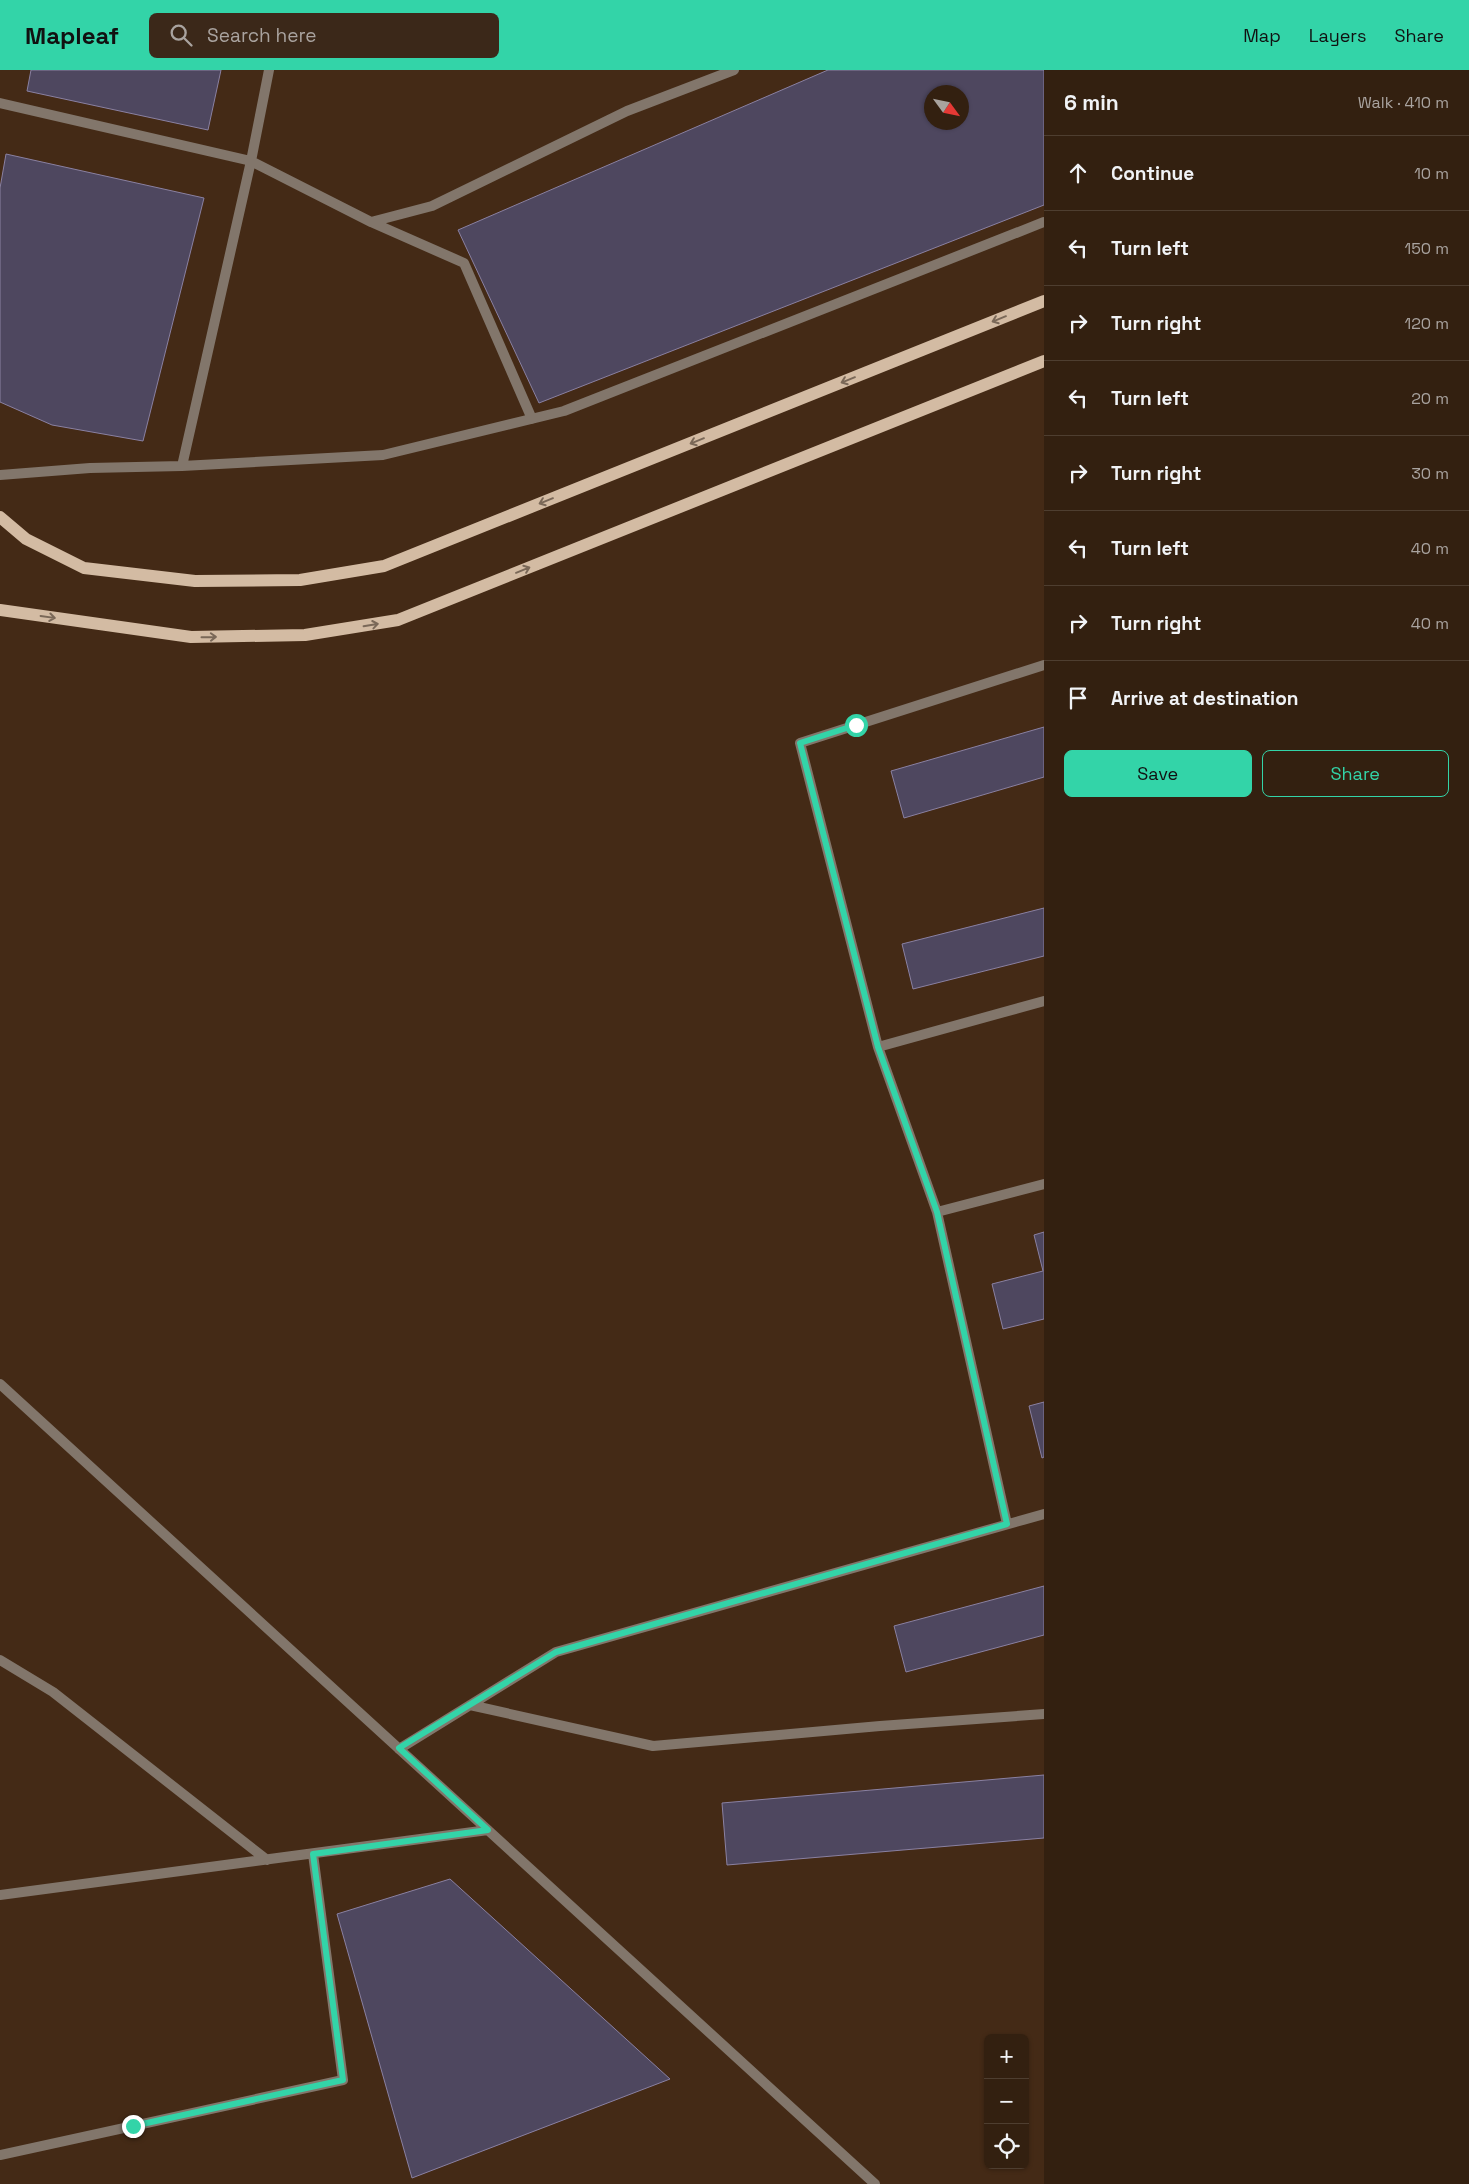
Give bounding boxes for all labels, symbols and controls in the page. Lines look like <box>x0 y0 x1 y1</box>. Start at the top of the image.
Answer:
search box <box>149 13 499 58</box>
text: Mapleaf <box>25 20 119 51</box>
icon: search <box>167 21 195 49</box>
text: Search here <box>207 23 317 48</box>
text: Map <box>1243 24 1281 47</box>
text: Layers <box>1309 24 1366 47</box>
text: Share <box>1394 24 1444 47</box>
north arrow <box>924 85 969 130</box>
text: 6 min <box>1064 89 1119 116</box>
text: Walk · 410 m <box>1358 92 1449 113</box>
icon: ahead <box>1064 159 1092 187</box>
text: Continue <box>1111 161 1194 186</box>
text: 10 m <box>1414 163 1449 184</box>
icon: left <box>1064 234 1092 262</box>
text: Turn left <box>1111 236 1189 261</box>
text: 150 m <box>1405 238 1449 259</box>
icon: right <box>1064 309 1092 337</box>
text: Turn right <box>1111 311 1201 336</box>
text: 120 m <box>1405 313 1449 334</box>
one-way arrow <box>992 315 1007 325</box>
one-way arrow <box>841 376 856 385</box>
icon: left <box>1064 384 1092 412</box>
text: Turn left <box>1111 386 1189 411</box>
text: 20 m <box>1411 388 1449 409</box>
one-way arrow <box>690 436 705 446</box>
icon: right <box>1064 459 1092 487</box>
text: Turn right <box>1111 461 1201 486</box>
text: 30 m <box>1411 463 1449 484</box>
one-way arrow <box>539 497 555 506</box>
icon: left <box>1064 534 1092 562</box>
text: Turn left <box>1111 536 1189 561</box>
text: 40 m <box>1411 538 1449 559</box>
one-way arrow <box>515 565 531 574</box>
icon: right <box>1064 609 1092 637</box>
text: Turn right <box>1111 611 1201 636</box>
one-way arrow <box>40 612 56 622</box>
text: 40 m <box>1411 613 1449 634</box>
one-way arrow <box>363 619 379 629</box>
one-way arrow <box>201 632 217 641</box>
icon: arrive <box>1064 684 1092 712</box>
text: Arrive at destination <box>1111 686 1299 711</box>
route start <box>845 714 868 737</box>
button: Save <box>1064 750 1252 797</box>
button: Share <box>1262 750 1449 797</box>
map controls <box>984 2034 1029 2169</box>
button: + <box>984 2034 1029 2079</box>
button: − <box>984 2079 1029 2124</box>
route end <box>122 2115 145 2138</box>
button: locate <box>984 2124 1029 2169</box>

